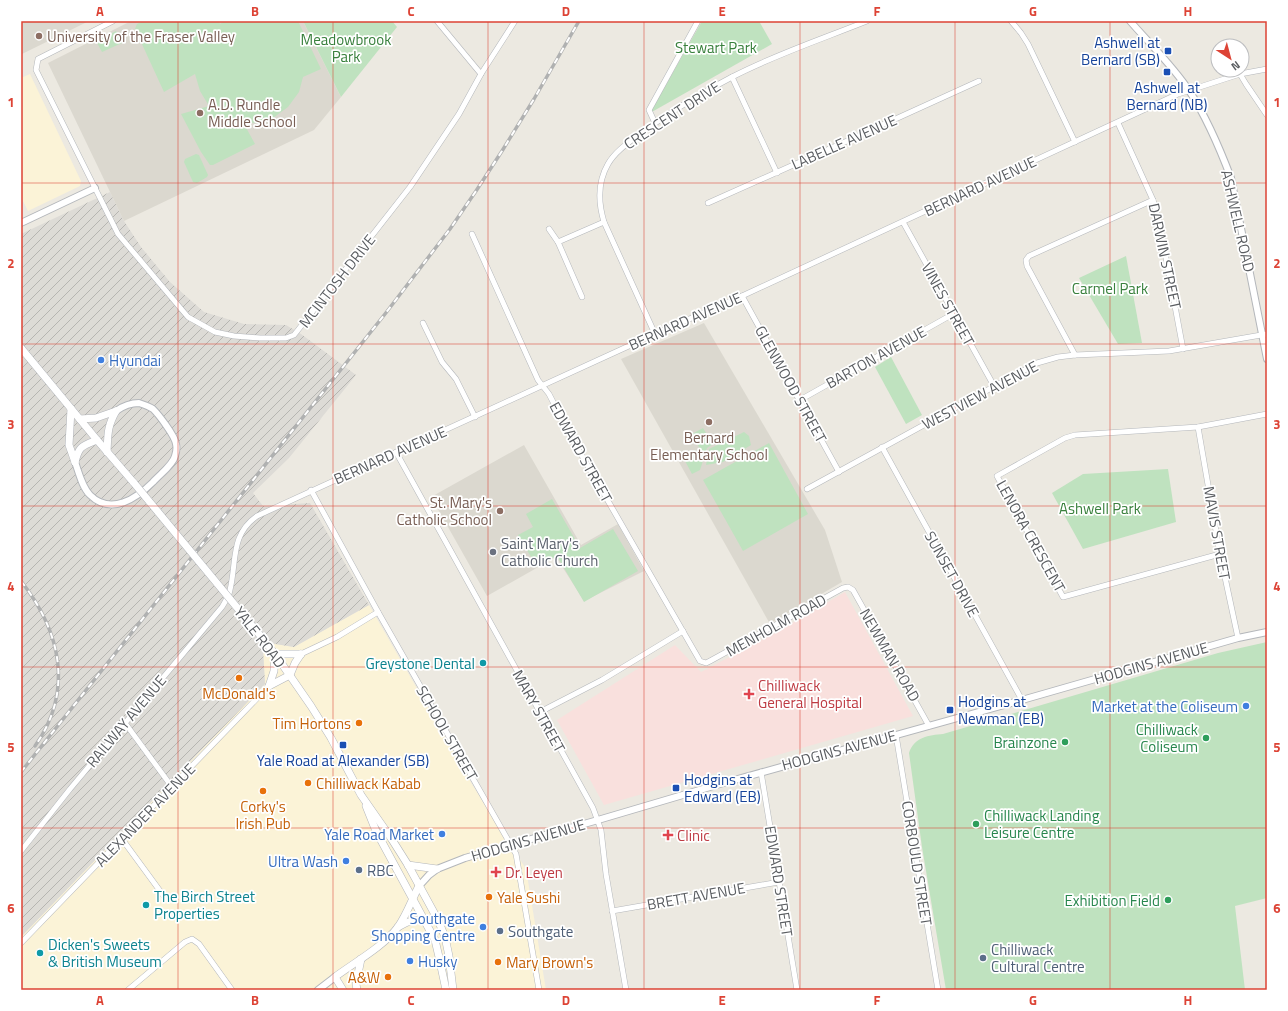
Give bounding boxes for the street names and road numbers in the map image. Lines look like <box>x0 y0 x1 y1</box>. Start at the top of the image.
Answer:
street label: CRESCENT DRIVE <box>619 75 725 155</box>
street label: LABELLE AVENUE <box>788 108 900 176</box>
street label: BERNARD AVENUE <box>920 150 1040 222</box>
street label: ASHWELL ROAD <box>1215 168 1261 274</box>
street label: DARWIN STREET <box>1143 201 1187 311</box>
street label: MCINTOSH DRIVE <box>293 229 381 333</box>
street label: VINES STREET <box>916 258 980 350</box>
street label: BERNARD AVENUE <box>625 286 745 356</box>
street label: BARTON AVENUE <box>822 320 930 394</box>
street label: GLENWOOD STREET <box>749 321 833 447</box>
street label: WESTVIEW AVENUE <box>918 355 1042 435</box>
street label: EDWARD STREET <box>544 398 618 507</box>
street label: BERNARD AVENUE <box>330 420 450 490</box>
street label: LENORA CRESCENT <box>991 476 1071 596</box>
street label: MAVIS STREET <box>1197 484 1237 582</box>
street label: SUNSET DRIVE <box>919 527 985 621</box>
street label: MENHOLM ROAD <box>722 588 830 662</box>
street label: YALE ROAD <box>229 601 291 673</box>
street label: NEWMAN ROAD <box>854 604 926 706</box>
street label: HODGINS AVENUE <box>1091 636 1211 690</box>
street label: MARY STREET <box>507 665 571 757</box>
street label: RAILWAY AVENUE <box>80 670 172 772</box>
street label: SCHOOL STREET <box>410 681 484 785</box>
street label: HODGINS AVENUE <box>779 724 899 776</box>
street label: ALEXANDER AVENUE <box>89 758 201 872</box>
street label: CORBOULD STREET <box>896 799 938 927</box>
street label: HODGINS AVENUE <box>468 813 588 867</box>
street label: EDWARD STREET <box>759 824 799 938</box>
street label: BRETT AVENUE <box>645 876 747 916</box>

